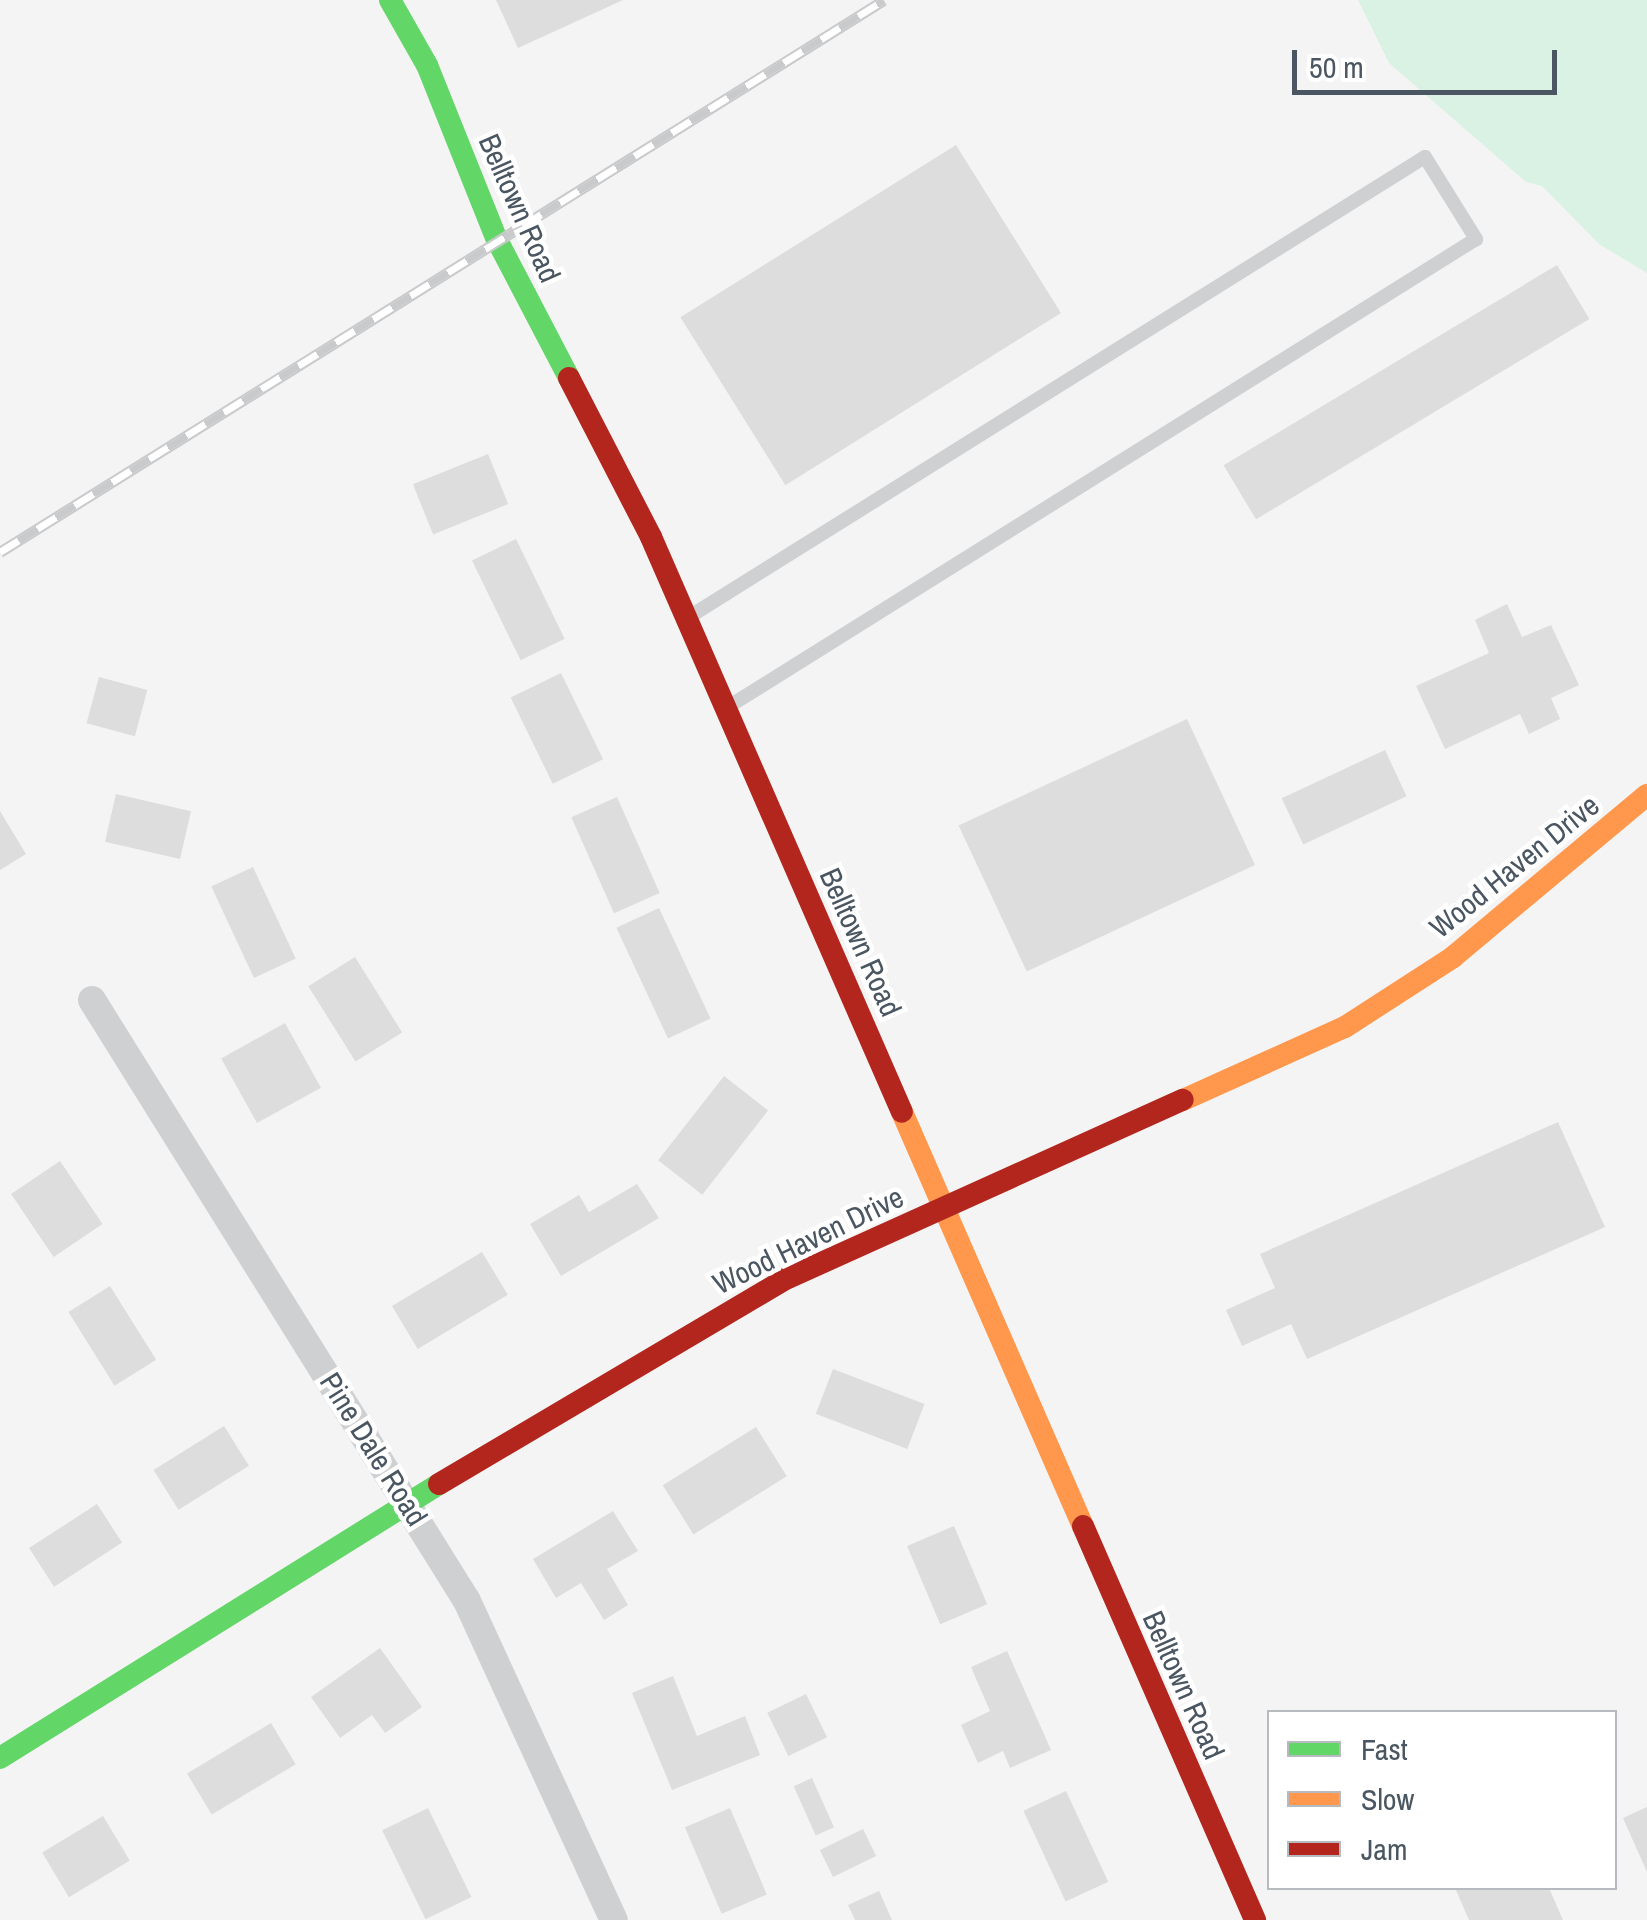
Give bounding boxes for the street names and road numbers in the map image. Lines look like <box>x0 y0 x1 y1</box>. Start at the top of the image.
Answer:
street label: Belltown Road <box>471 128 569 288</box>
street label: Wood Haven Drive <box>1422 787 1606 945</box>
street label: Belltown Road <box>812 862 910 1022</box>
street label: Wood Haven Drive <box>707 1178 909 1302</box>
street label: Pine Dale Road <box>313 1366 435 1532</box>
street label: Belltown Road <box>1135 1605 1233 1765</box>

